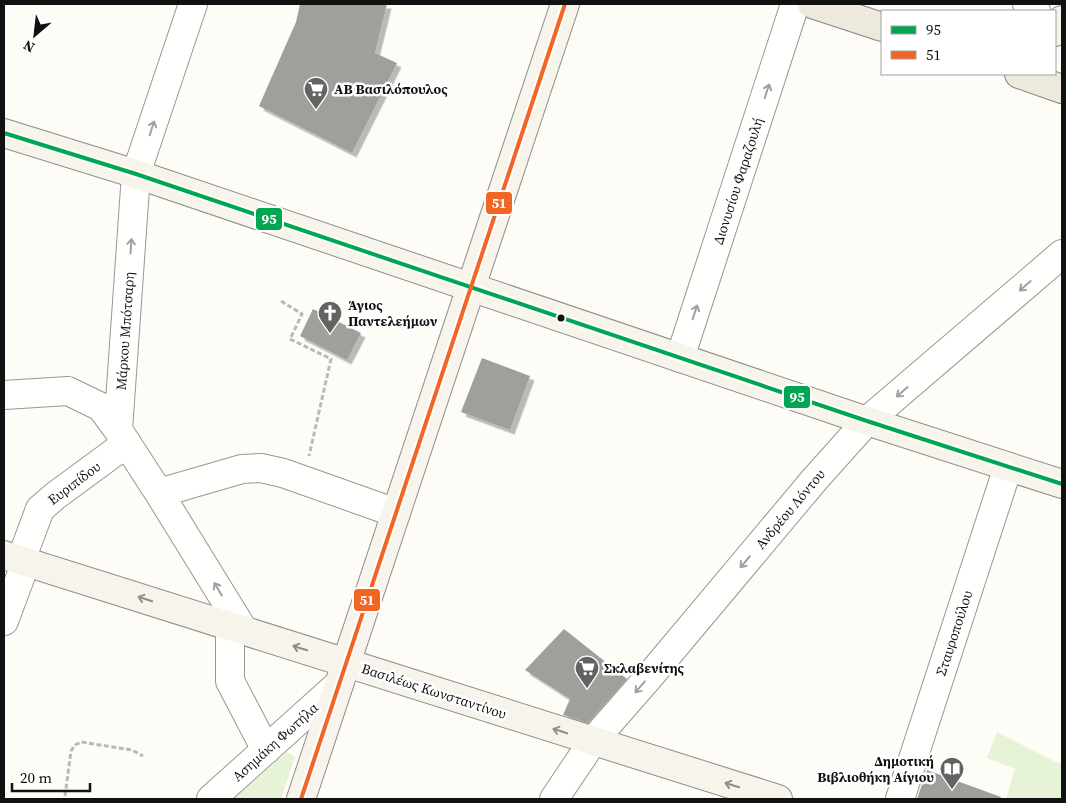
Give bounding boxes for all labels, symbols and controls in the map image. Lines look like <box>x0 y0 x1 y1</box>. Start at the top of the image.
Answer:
north arrow <box>10 10 60 60</box>
legend <box>881 10 1056 75</box>
text: 95 <box>926 19 941 40</box>
text: N <box>20 35 38 58</box>
text: 51 <box>926 44 941 65</box>
supermarket icon: ΑΒ Βασιλόπουλος <box>303 76 329 110</box>
place label: ΑΒ Βασιλόπουλος <box>334 79 448 99</box>
one-way arrow <box>763 83 772 99</box>
street label: Διονυσίου Φαραζουλή <box>708 115 768 247</box>
one-way arrow <box>148 121 157 136</box>
line badge: 51 <box>485 191 513 215</box>
text: 51 <box>491 193 507 213</box>
line badge: 95 <box>255 207 283 231</box>
text: 95 <box>261 209 277 229</box>
one-way arrow <box>127 238 136 254</box>
street label: Μάρκου Μπότσαρη <box>111 271 139 391</box>
one-way arrow <box>1019 280 1032 292</box>
place label: Άγιος Παντελεήμων <box>348 295 438 331</box>
church icon: Άγιος Παντελεήμων <box>317 300 343 334</box>
one-way arrow <box>691 304 701 320</box>
unlabelled marker <box>556 313 566 323</box>
line badge: 95 <box>783 385 811 409</box>
one-way arrow <box>895 386 908 397</box>
text: 95 <box>789 387 805 407</box>
street label: Ευριπίδου <box>43 457 105 509</box>
street label: Ανδρέου Λόντου <box>751 465 829 553</box>
one-way arrow <box>739 556 750 569</box>
one-way arrow <box>213 583 223 597</box>
line badge: 51 <box>353 588 381 612</box>
street label: Σταυροπούλου <box>931 588 977 678</box>
text: 51 <box>359 590 375 610</box>
one-way arrow <box>137 594 153 604</box>
one-way arrow <box>292 643 308 653</box>
supermarket icon: Σκλαβενίτης <box>574 655 600 689</box>
street label: Βασιλέως Κωνσταντίνου <box>359 658 509 724</box>
place label: Σκλαβενίτης <box>604 658 685 678</box>
one-way arrow <box>634 680 646 693</box>
street label: Ασημάκη Φωτήλα <box>228 698 322 786</box>
one-way arrow <box>553 725 569 735</box>
place label: Δημοτική Βιβλιοθήκη Αίγιου <box>817 751 934 787</box>
library icon: Δημοτική Βιβλιοθήκη Αίγιου <box>939 756 965 790</box>
scale bar <box>12 760 90 792</box>
text: 20 m <box>20 767 52 788</box>
one-way arrow <box>724 779 740 789</box>

